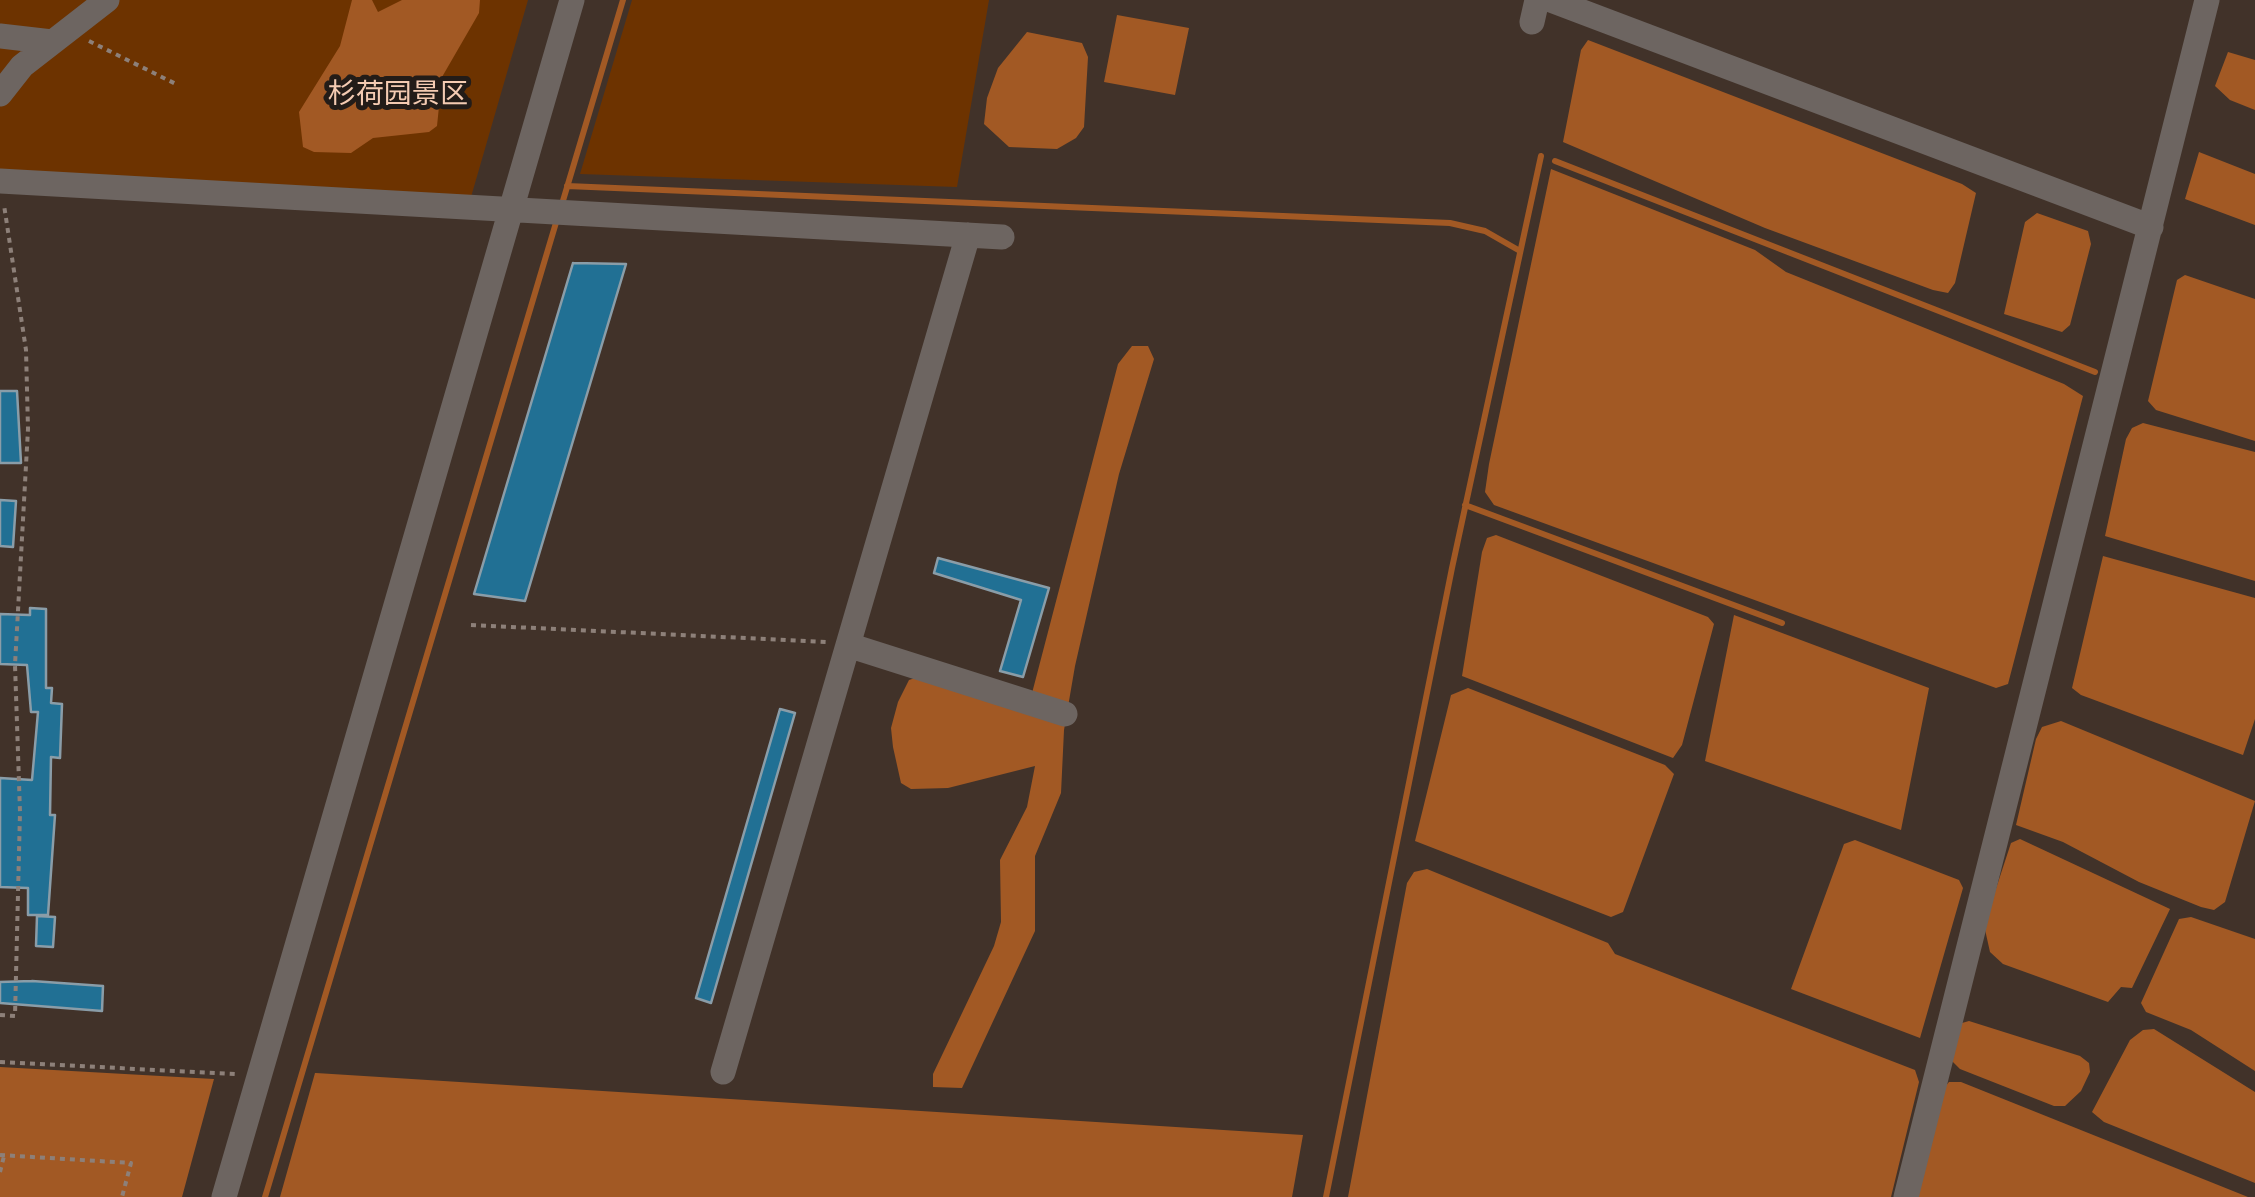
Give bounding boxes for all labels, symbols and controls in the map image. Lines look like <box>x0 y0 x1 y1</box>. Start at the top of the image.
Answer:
park label: 杉荷园景区 <box>328 79 468 113</box>

